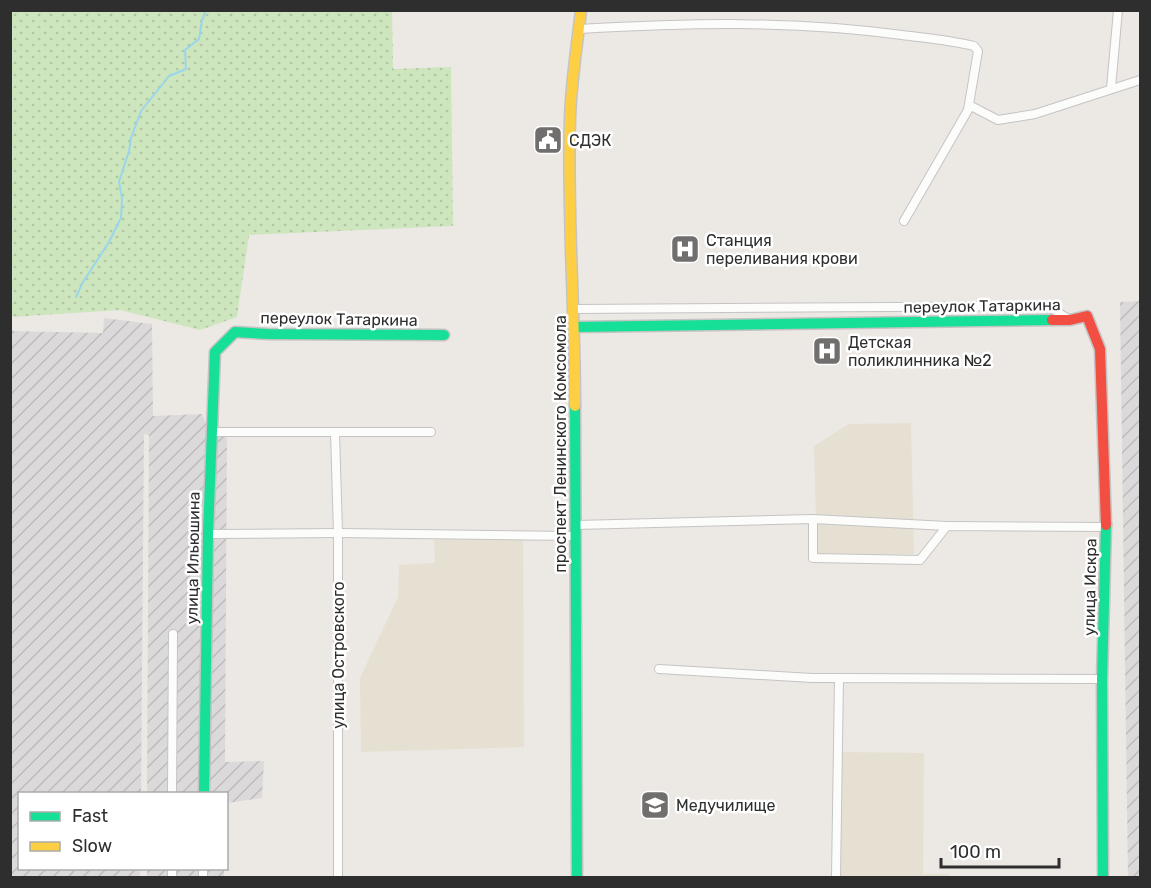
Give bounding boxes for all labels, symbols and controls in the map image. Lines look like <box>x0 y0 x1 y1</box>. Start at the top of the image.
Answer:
public building icon: СДЭК <box>532 124 564 156</box>
place label: СДЭК <box>569 131 611 150</box>
place label: Станция переливания крови <box>706 231 858 268</box>
hospital icon: Станция переливания крови <box>669 233 701 265</box>
street label: переулок Татаркина <box>903 295 1061 317</box>
street label: переулок Татаркина <box>260 308 418 330</box>
street label: проспект Ленинского Комсомола <box>551 315 570 573</box>
place label: Детская поликлинника №2 <box>848 333 992 370</box>
hospital icon: Детская поликлинника №2 <box>811 335 843 367</box>
street label: улица Ильюшина <box>182 491 204 625</box>
street label: улица Искра <box>1080 538 1100 636</box>
street label: улица Островского <box>329 581 348 729</box>
school or university icon: Медучилище <box>639 789 671 821</box>
legend <box>18 792 228 870</box>
place label: Медучилище <box>676 796 776 815</box>
text: Fast <box>72 805 108 827</box>
scale bar <box>941 831 1060 869</box>
text: Slow <box>72 835 112 857</box>
text: 100 m <box>950 841 1001 863</box>

